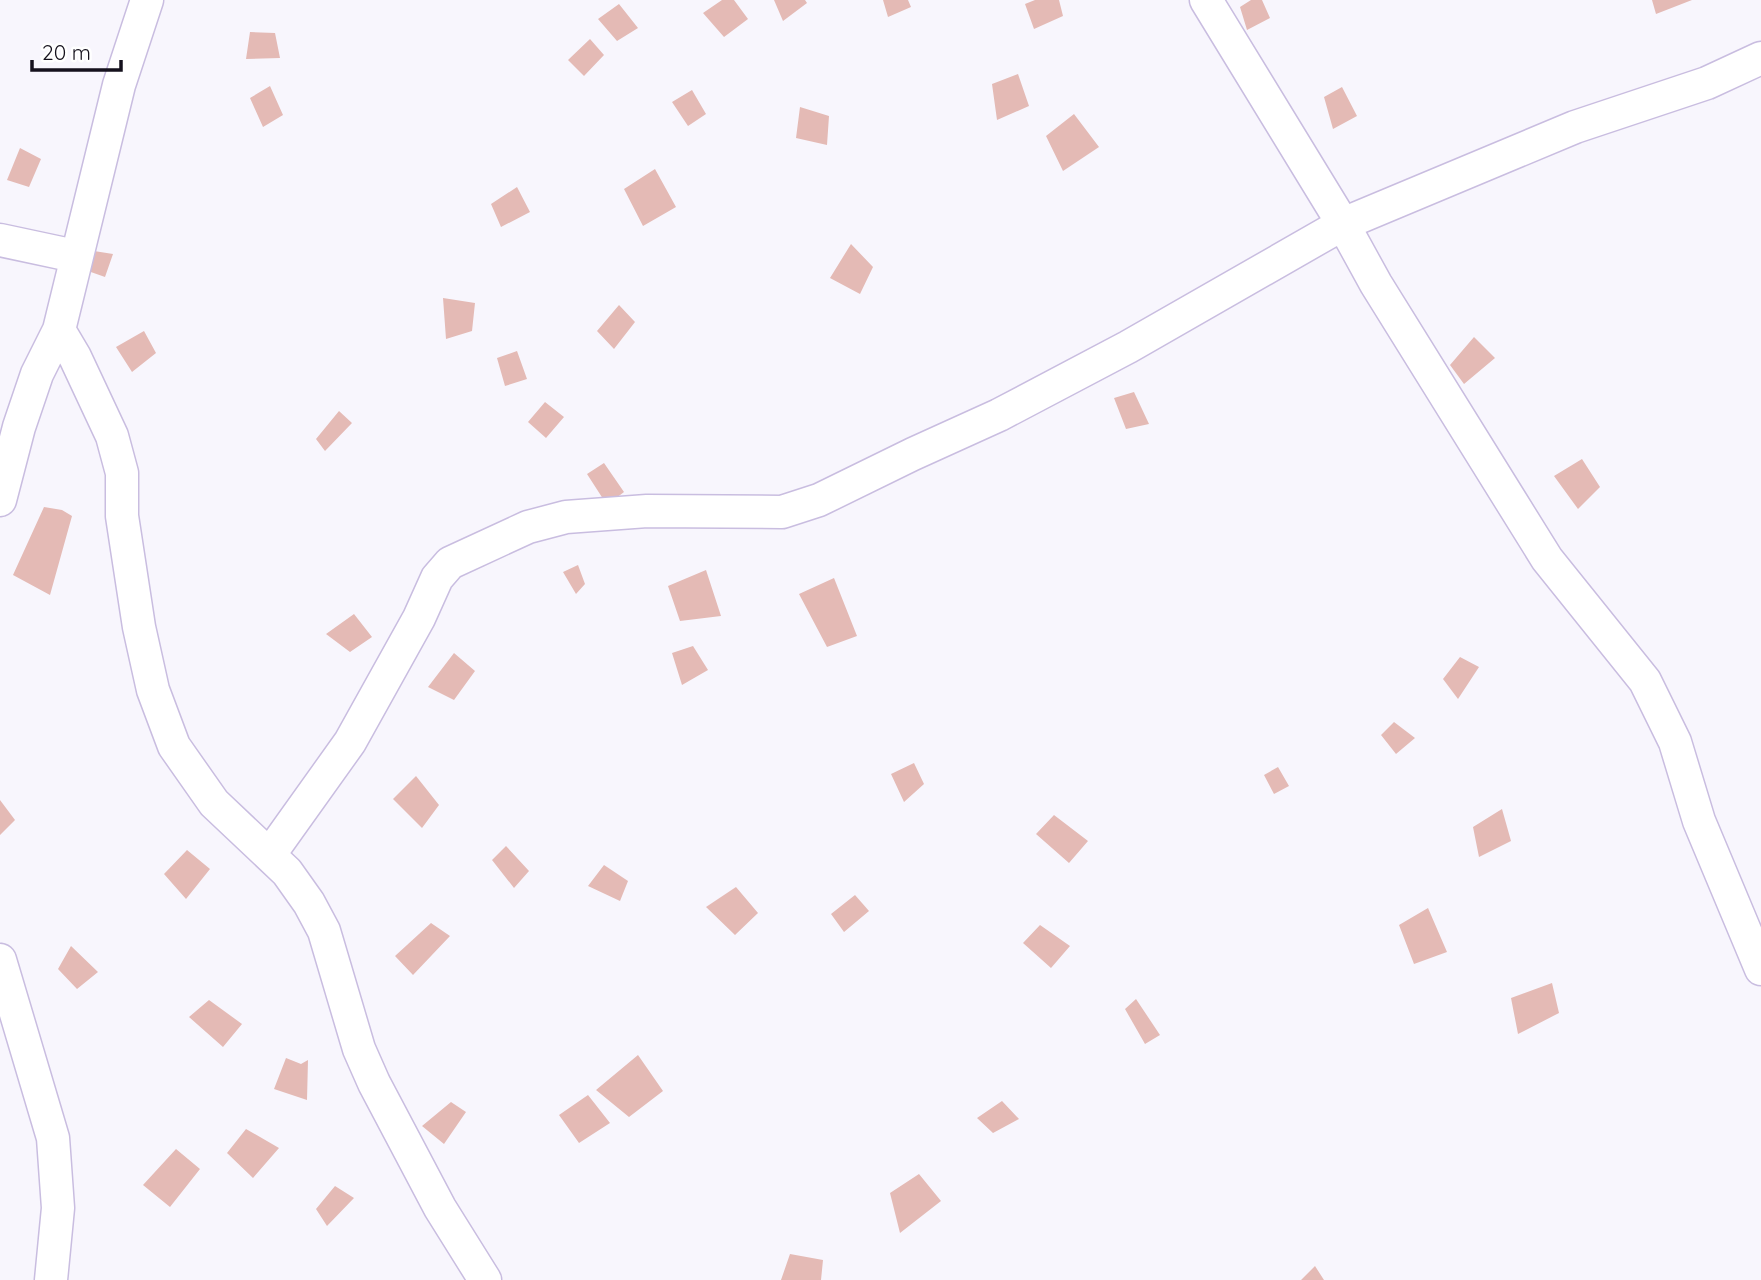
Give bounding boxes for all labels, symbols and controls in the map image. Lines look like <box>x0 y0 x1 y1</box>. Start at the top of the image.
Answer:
scale bar <box>32 28 121 72</box>
text: 20 m <box>42 39 91 65</box>

